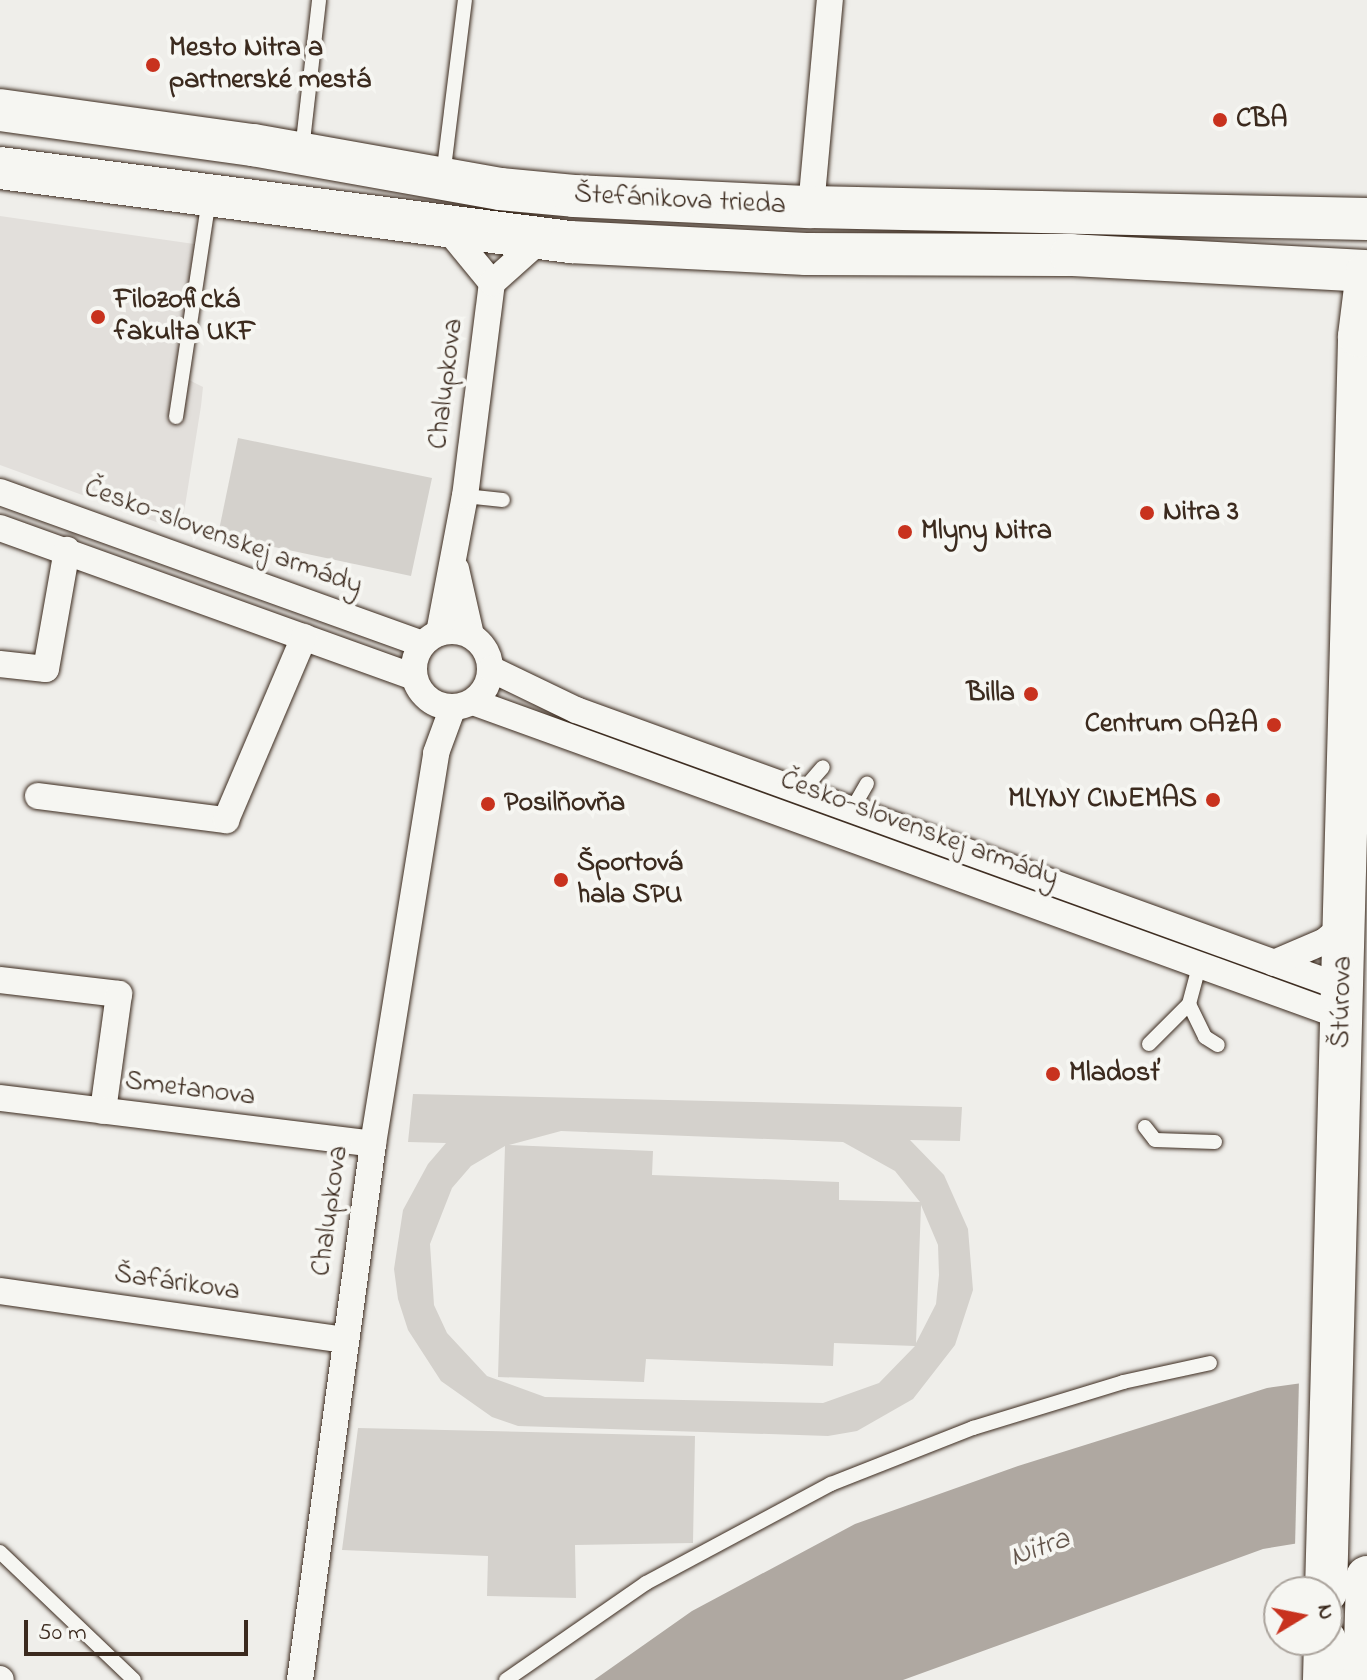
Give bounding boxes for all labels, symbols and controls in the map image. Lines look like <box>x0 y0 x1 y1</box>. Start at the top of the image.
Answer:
place label: Mesto Nitra a partnerské mestá <box>169 32 371 98</box>
marker: Mesto Nitra a partnerské mestá <box>144 56 162 74</box>
place label: CBA <box>1236 103 1287 137</box>
marker: CBA <box>1211 111 1229 129</box>
street label: Štefánikova trieda <box>573 179 787 223</box>
place label: Filozofická fakulta UKF <box>114 284 256 350</box>
marker: Filozofická fakulta UKF <box>89 308 107 326</box>
street label: Chalupkova <box>422 317 472 451</box>
street label: Česko-slovenskej armády <box>79 472 367 604</box>
place label: Nitra 3 <box>1163 496 1239 530</box>
marker: Nitra 3 <box>1138 504 1156 522</box>
place label: Mlyny Nitra <box>921 515 1052 549</box>
marker: Mlyny Nitra <box>896 523 914 541</box>
place label: Billa <box>967 677 1015 711</box>
marker: Billa <box>1022 685 1040 703</box>
place label: Centrum OAZA <box>1085 708 1258 742</box>
marker: Centrum OAZA <box>1265 716 1283 734</box>
street label: Česko-slovenskej armády <box>775 764 1063 896</box>
place label: MLYNY CINEMAS <box>1008 783 1197 817</box>
place label: Posilňovňa <box>504 787 625 821</box>
marker: MLYNY CINEMAS <box>1204 791 1222 809</box>
marker: Posilňovňa <box>479 795 497 813</box>
place label: Športová hala SPU <box>577 847 682 913</box>
marker: Športová hala SPU <box>552 871 570 889</box>
street label: Štúrova <box>1325 955 1361 1049</box>
place label: Mladosť <box>1069 1057 1160 1091</box>
street label: Smetanova <box>123 1065 257 1115</box>
marker: Mladosť <box>1044 1065 1062 1083</box>
street label: Chalupkova <box>305 1144 357 1278</box>
street label: Šafárikova <box>112 1259 242 1309</box>
water label: Nitra <box>1005 1522 1075 1576</box>
north arrow <box>1263 1576 1343 1656</box>
text: N <box>1308 1602 1342 1622</box>
scale bar <box>28 1604 252 1654</box>
text: 50 m <box>38 1616 87 1651</box>

